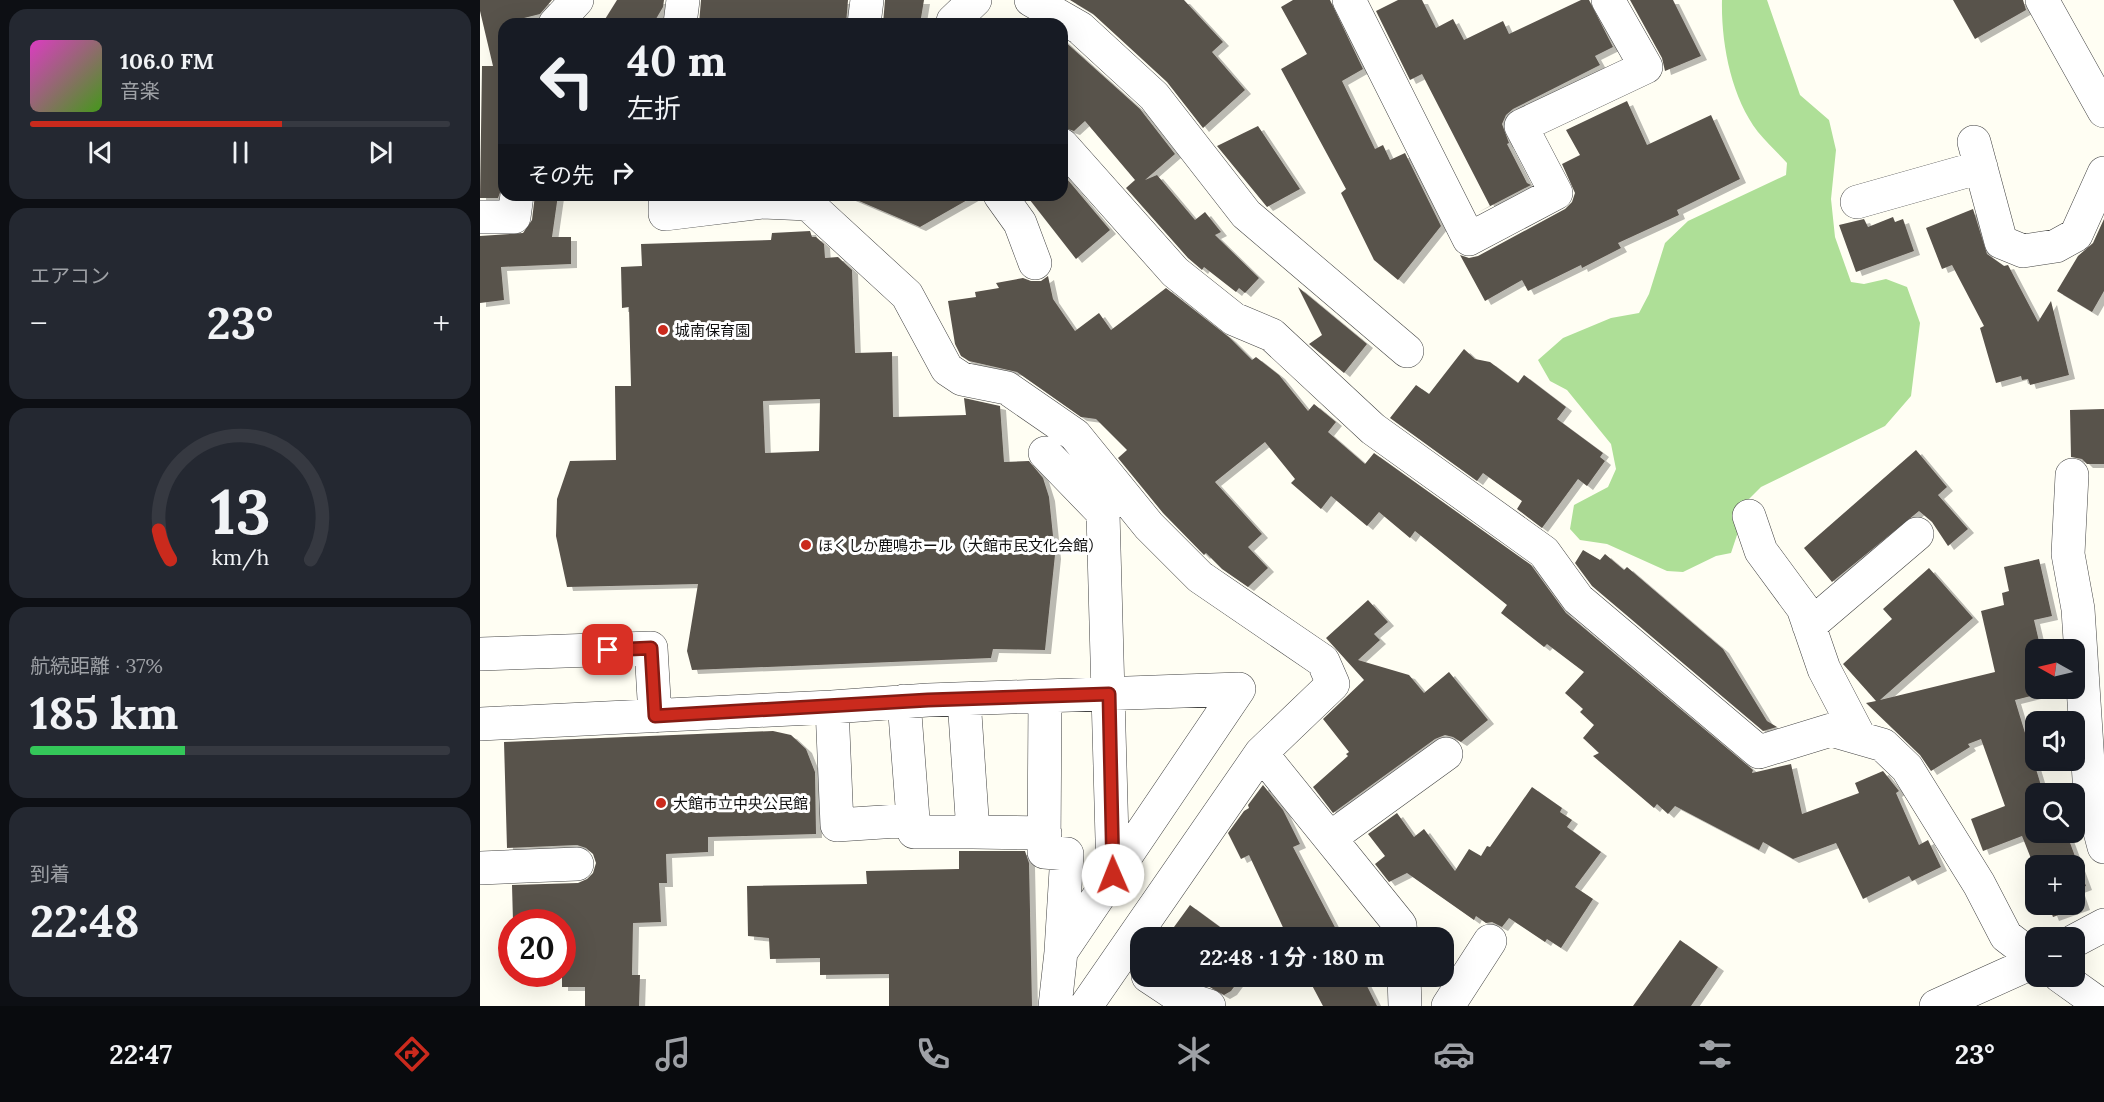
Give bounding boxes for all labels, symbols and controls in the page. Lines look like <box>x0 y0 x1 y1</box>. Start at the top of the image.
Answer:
text: 40 m <box>627 34 726 88</box>
icon: left <box>528 42 606 120</box>
text: 106.0 FM <box>120 47 214 75</box>
text: 音楽 <box>120 78 160 103</box>
text: 左折 <box>627 91 681 125</box>
icon: previous <box>84 136 117 169</box>
icon: pause <box>224 136 257 169</box>
icon: next <box>364 136 397 169</box>
icon: right <box>606 156 639 189</box>
text: その先 <box>528 161 594 189</box>
text: エアコン <box>30 263 110 288</box>
text: 23° <box>207 294 273 351</box>
text: − <box>30 302 48 344</box>
text: + <box>432 302 450 344</box>
place label: 城南保育園 <box>675 321 750 340</box>
marker: 城南保育園 <box>656 323 670 337</box>
text: 13 <box>210 471 270 551</box>
place label: ほくしか鹿鳴ホール（大館市民文化会館） <box>818 536 1103 555</box>
marker: ほくしか鹿鳴ホール（大館市民文化会館） <box>799 538 813 552</box>
text: km/h <box>211 543 269 571</box>
pin <box>582 624 633 675</box>
icon: arrive <box>591 633 624 666</box>
north arrow <box>2025 639 2085 699</box>
map controls <box>2025 639 2085 987</box>
text: 航続距離 · 37% <box>30 653 163 678</box>
text: 185 km <box>30 684 178 741</box>
button: sound <box>2025 711 2085 771</box>
button: search <box>2025 783 2085 843</box>
place label: 大館市立中央公民館 <box>673 794 808 813</box>
marker: 大館市立中央公民館 <box>654 796 668 810</box>
position arrow <box>1081 843 1145 907</box>
button: + <box>2025 855 2085 915</box>
text: 到着 <box>30 861 70 886</box>
text: 22:48 <box>30 892 140 949</box>
speed limit sign: 20 <box>498 909 576 987</box>
button: − <box>2025 927 2085 987</box>
text: 22:48 · 1 分 · 180 m <box>1200 943 1384 971</box>
icon: directions <box>391 1033 433 1075</box>
icon: music <box>652 1033 694 1075</box>
icon: phone <box>912 1033 954 1075</box>
icon: climate <box>1173 1033 1215 1075</box>
icon: car <box>1433 1033 1475 1075</box>
icon: filters <box>1694 1033 1736 1075</box>
text: 22:47 <box>109 1037 172 1071</box>
text: 23° <box>1955 1037 1995 1071</box>

